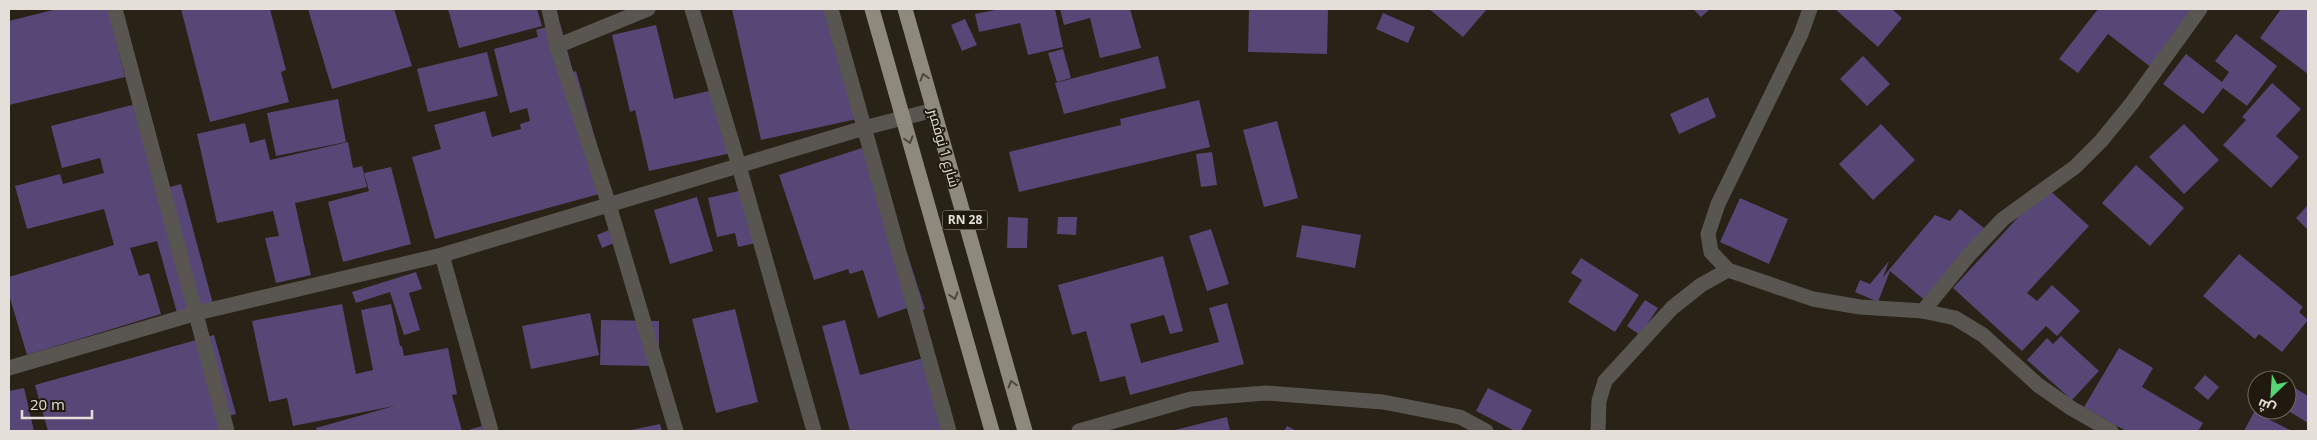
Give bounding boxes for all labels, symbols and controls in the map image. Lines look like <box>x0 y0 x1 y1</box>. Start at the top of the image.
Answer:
one-way arrow <box>919 73 929 81</box>
street label: شارع 1 نوفمبر <box>924 106 965 189</box>
one-way arrow <box>904 135 914 143</box>
road number: RN 28 <box>942 210 988 230</box>
one-way arrow <box>948 292 958 300</box>
north arrow <box>2247 370 2297 420</box>
one-way arrow <box>1007 381 1017 389</box>
scale bar <box>22 388 92 420</box>
text: 20 m <box>30 394 65 414</box>
text: ش <box>2254 395 2278 420</box>

